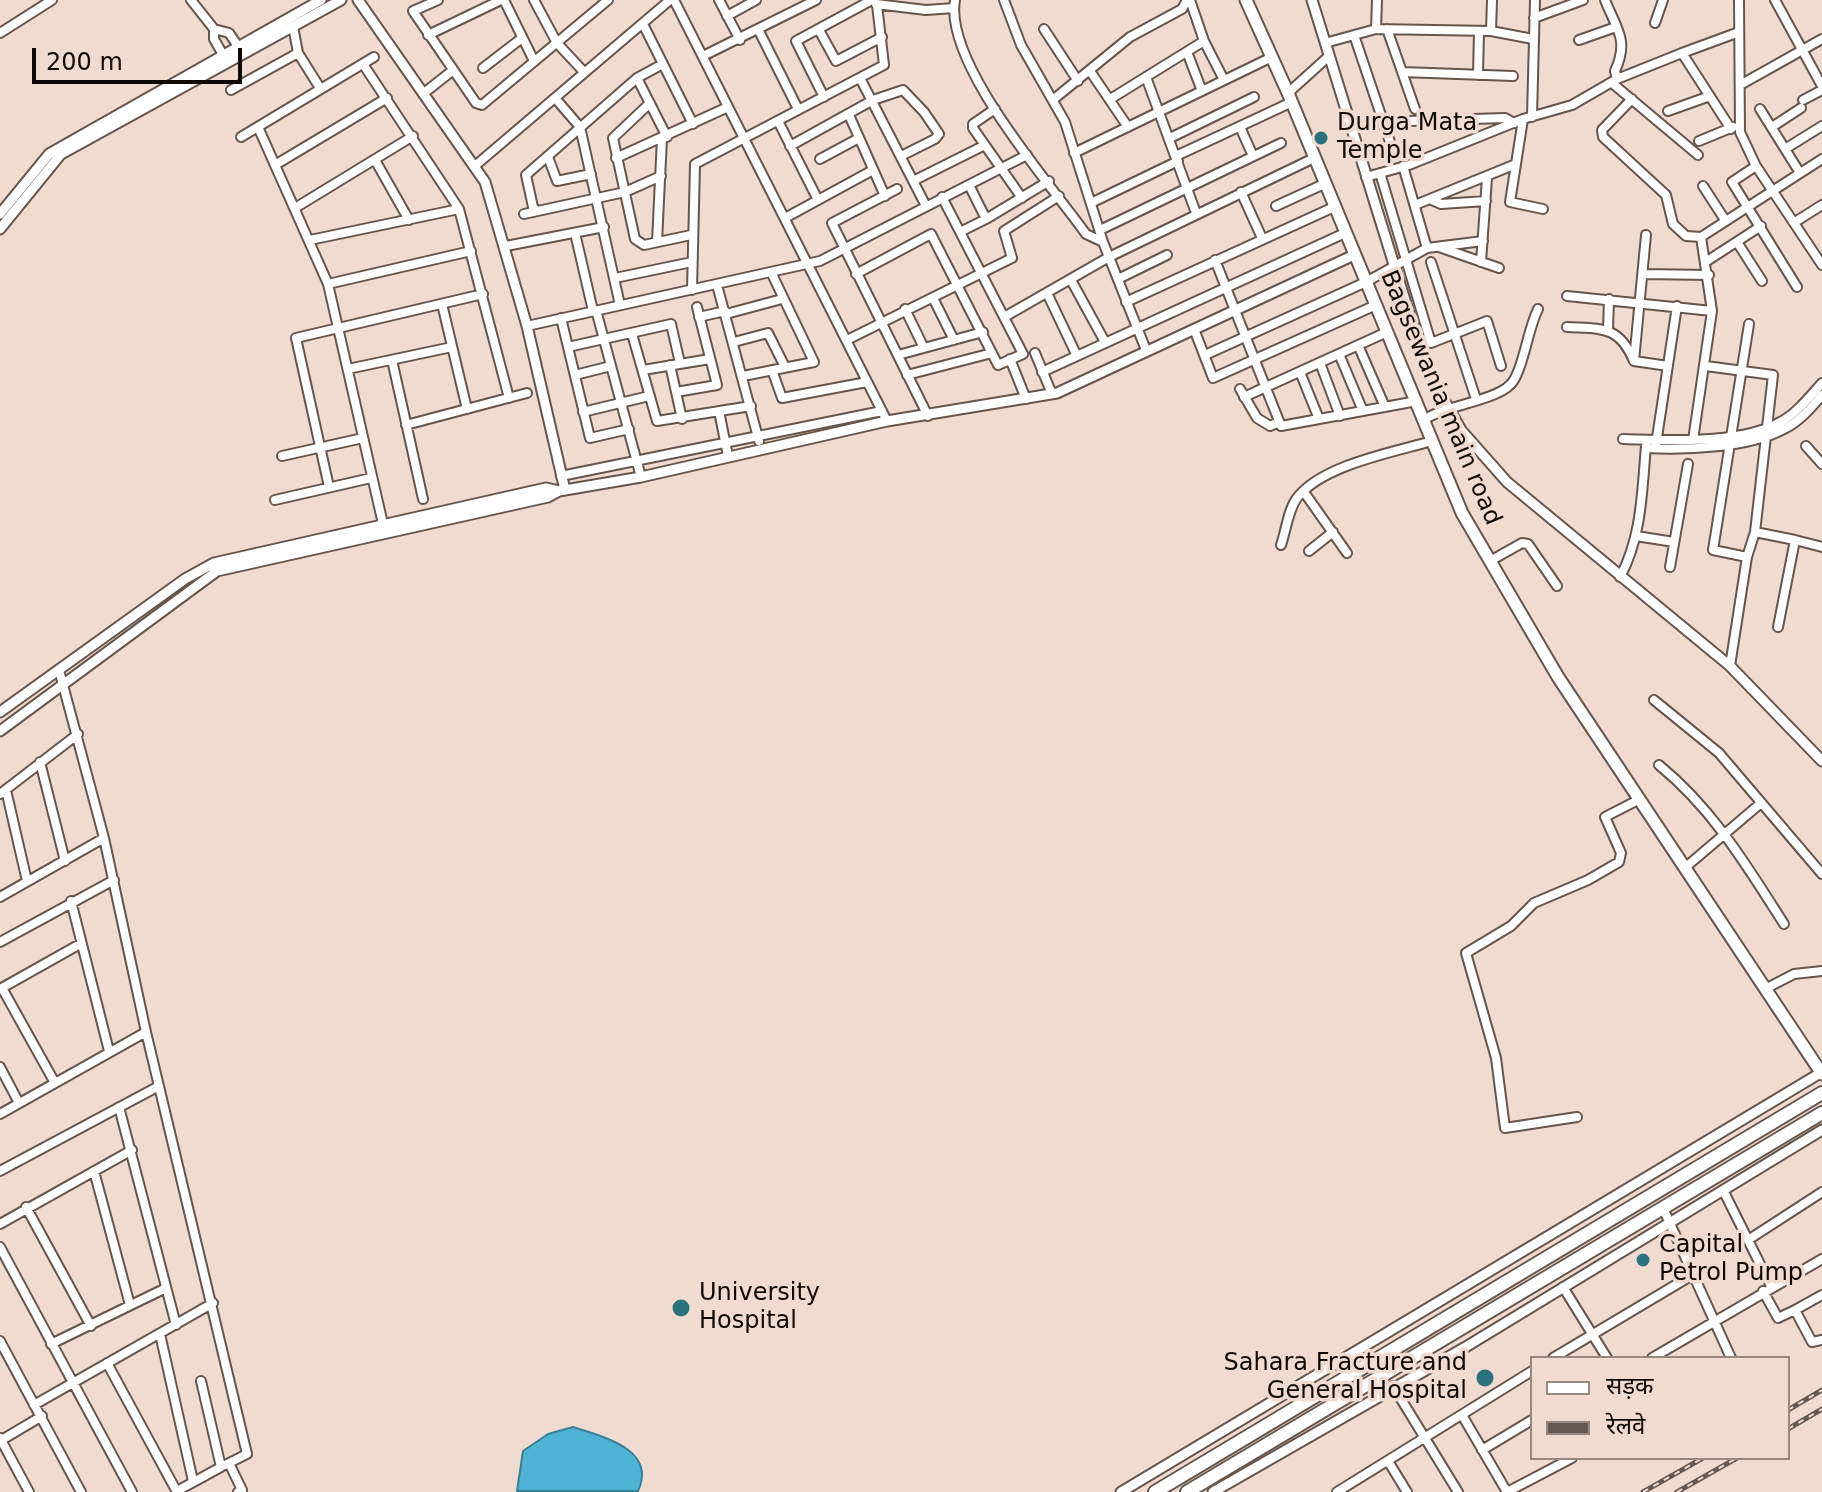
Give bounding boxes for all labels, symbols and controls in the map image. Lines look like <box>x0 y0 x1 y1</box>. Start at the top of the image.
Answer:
scale bar <box>36 32 246 82</box>
text: 200 m <box>46 48 123 76</box>
place label: Durga Mata Temple <box>1337 110 1477 166</box>
marker: Durga Mata Temple <box>1312 129 1330 147</box>
street label: Bagsewania main road <box>1373 266 1507 530</box>
place label: Capital Petrol Pump <box>1659 1232 1803 1288</box>
marker: Capital Petrol Pump <box>1634 1251 1652 1269</box>
place label: University Hospital <box>699 1280 820 1336</box>
marker: University Hospital <box>670 1297 692 1319</box>
place label: Sahara Fracture and General Hospital <box>1224 1350 1467 1406</box>
legend <box>1530 1356 1790 1460</box>
marker: Sahara Fracture and General Hospital <box>1474 1367 1496 1389</box>
text: सड़क <box>1606 1372 1654 1400</box>
text: रेलवे <box>1606 1412 1645 1440</box>

